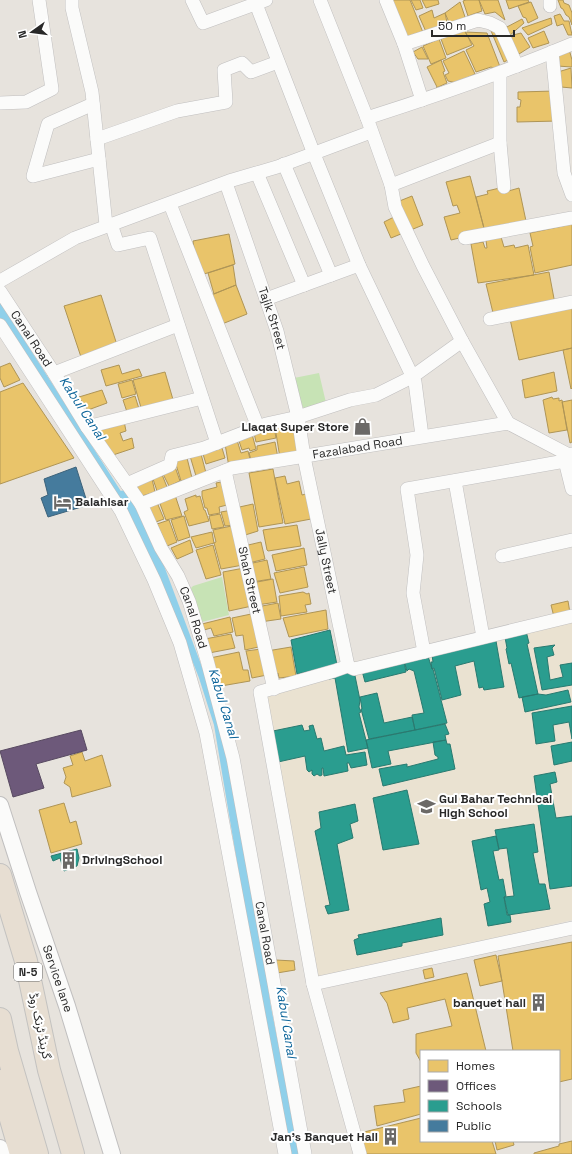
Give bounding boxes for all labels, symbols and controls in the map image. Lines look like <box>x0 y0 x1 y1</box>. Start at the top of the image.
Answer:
north arrow <box>12 12 52 52</box>
scale bar <box>432 12 514 38</box>
text: 50 m <box>438 18 466 34</box>
text: N <box>15 29 30 40</box>
street label: Tajik Street <box>254 285 289 351</box>
street label: Canal Road <box>7 307 56 370</box>
water label: Kabul Canal <box>56 373 110 445</box>
shop icon: Liaqat Super Store <box>352 417 372 437</box>
place label: Liaqat Super Store <box>241 419 349 435</box>
street label: Fazalabad Road <box>311 432 404 463</box>
hotel icon: Balahisar <box>52 492 72 512</box>
place label: Balahisar <box>75 494 129 510</box>
street label: Jally Street <box>311 527 341 596</box>
street label: Shah Street <box>234 545 265 616</box>
street label: Canal Road <box>176 584 211 650</box>
water label: Kabul Canal <box>205 666 243 742</box>
place label: Gul Bahar Technical High School <box>439 791 552 821</box>
school or university icon: Gul Bahar Technical High School <box>416 796 436 816</box>
building icon: DrivingSchool <box>59 850 79 870</box>
place label: DrivingSchool <box>82 852 162 868</box>
street label: Canal Road <box>251 900 278 966</box>
street label: Service lane <box>39 943 76 1014</box>
road number: N-5 <box>14 963 42 981</box>
water label: Kabul Canal <box>272 985 301 1061</box>
street label: گرینڈ ٹرنک روڈ <box>25 991 55 1061</box>
building icon: banquet hall <box>529 993 549 1013</box>
place label: banquet hall <box>453 995 526 1011</box>
legend <box>420 1050 560 1142</box>
text: Homes <box>456 1058 495 1074</box>
text: Offices <box>456 1078 496 1094</box>
text: Schools <box>456 1098 502 1114</box>
text: Public <box>456 1118 491 1134</box>
building icon: Jan's Banquet Hall <box>381 1127 401 1147</box>
place label: Jan's Banquet Hall <box>270 1129 378 1145</box>

